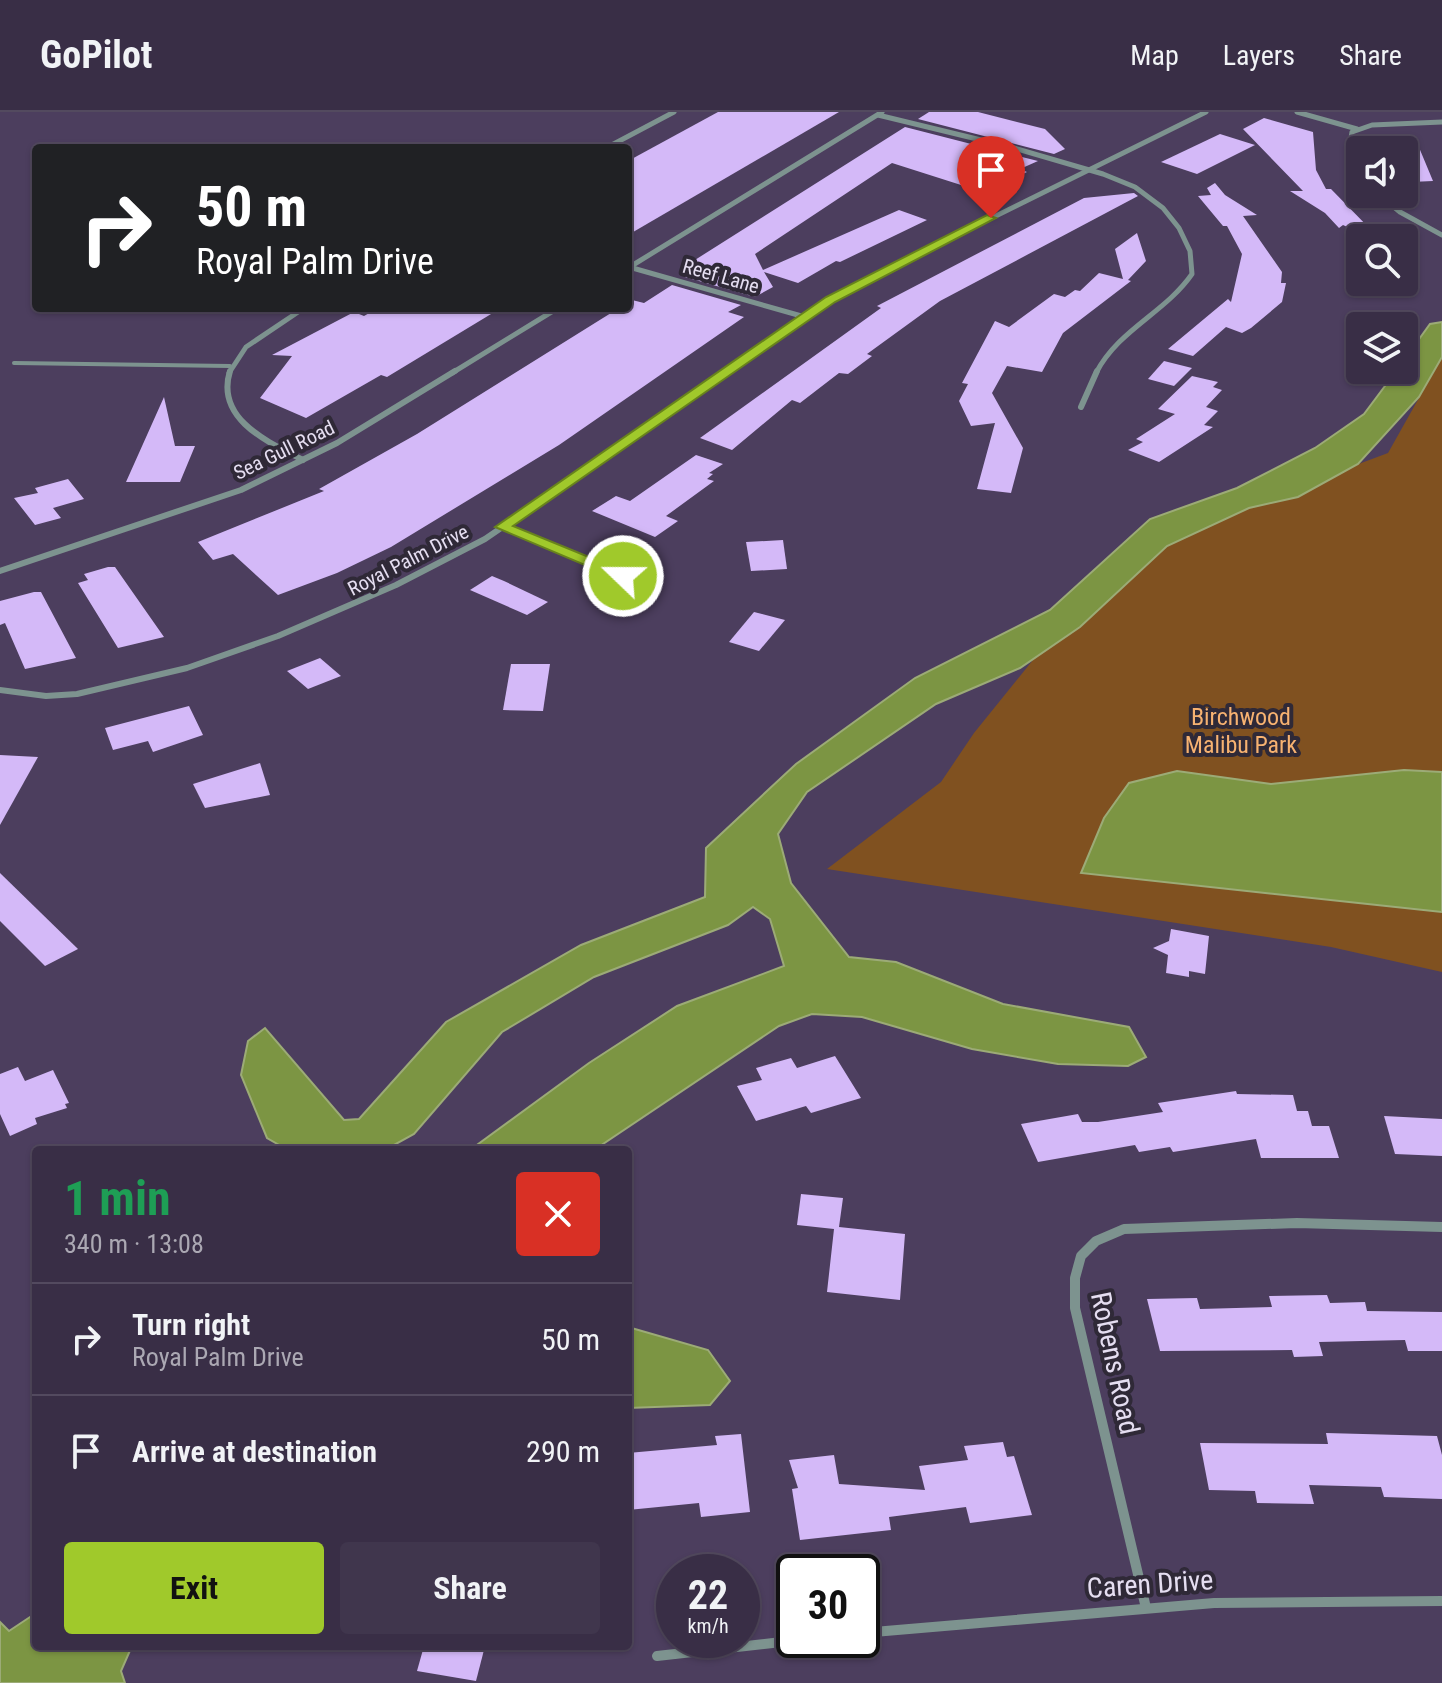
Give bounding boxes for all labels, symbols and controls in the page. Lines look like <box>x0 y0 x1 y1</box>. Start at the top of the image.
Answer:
text: GoPilot <box>40 33 152 77</box>
text: Map <box>1130 39 1179 72</box>
text: Layers <box>1223 39 1295 72</box>
text: Share <box>1339 39 1402 72</box>
pin <box>957 136 1025 218</box>
map controls <box>1346 136 1418 384</box>
button: sound <box>1346 136 1418 208</box>
icon: arrive <box>969 148 1013 192</box>
text: 50 m <box>196 174 307 240</box>
icon: right <box>64 176 168 280</box>
button: search <box>1346 224 1418 296</box>
text: Royal Palm Drive <box>196 241 434 283</box>
street label: Reef Lane <box>680 254 762 298</box>
button: layers <box>1346 312 1418 384</box>
street label: Sea Gull Road <box>230 415 338 485</box>
street label: Royal Palm Drive <box>344 519 472 601</box>
position arrow <box>581 534 665 618</box>
park label: Birchwood Malibu Park <box>1185 703 1297 759</box>
text: 1 min <box>64 1170 171 1227</box>
button: close <box>516 1172 600 1256</box>
text: 340 m · 13:08 <box>64 1229 204 1259</box>
street label: Robens Road <box>1084 1289 1146 1437</box>
text: Turn right <box>132 1307 250 1342</box>
icon: right <box>64 1317 108 1361</box>
text: 50 m <box>541 1322 600 1357</box>
text: Royal Palm Drive <box>132 1342 304 1372</box>
icon: arrive <box>64 1429 108 1473</box>
text: Arrive at destination <box>132 1434 377 1469</box>
text: 290 m <box>526 1434 600 1469</box>
button: Exit <box>64 1542 324 1634</box>
button: Share <box>340 1542 600 1634</box>
speed limit sign: 30 <box>776 1554 880 1658</box>
street label: Caren Drive <box>1086 1563 1214 1605</box>
text: 22 <box>688 1572 728 1619</box>
text: km/h <box>687 1614 729 1638</box>

